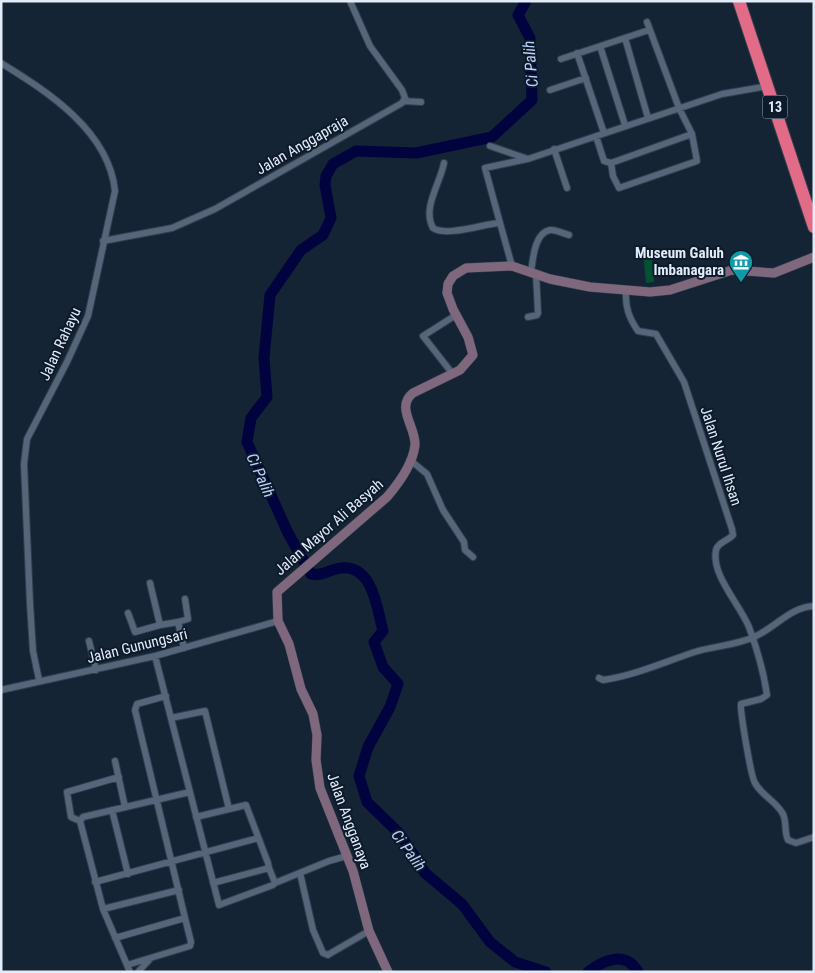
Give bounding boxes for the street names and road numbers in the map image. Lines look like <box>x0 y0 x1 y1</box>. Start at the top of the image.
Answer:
road number: 13 <box>762 95 788 118</box>
street label: Jalan Anggapraja <box>253 111 351 179</box>
street label: Jalan Rahayu <box>35 305 85 383</box>
street label: Jalan Nurul Ihsan <box>696 404 746 508</box>
street label: Jalan Mayor Ali Basyah <box>271 475 387 579</box>
street label: Jalan Gunungsari <box>85 625 189 667</box>
street label: Jalan Angganaya <box>323 770 375 872</box>

